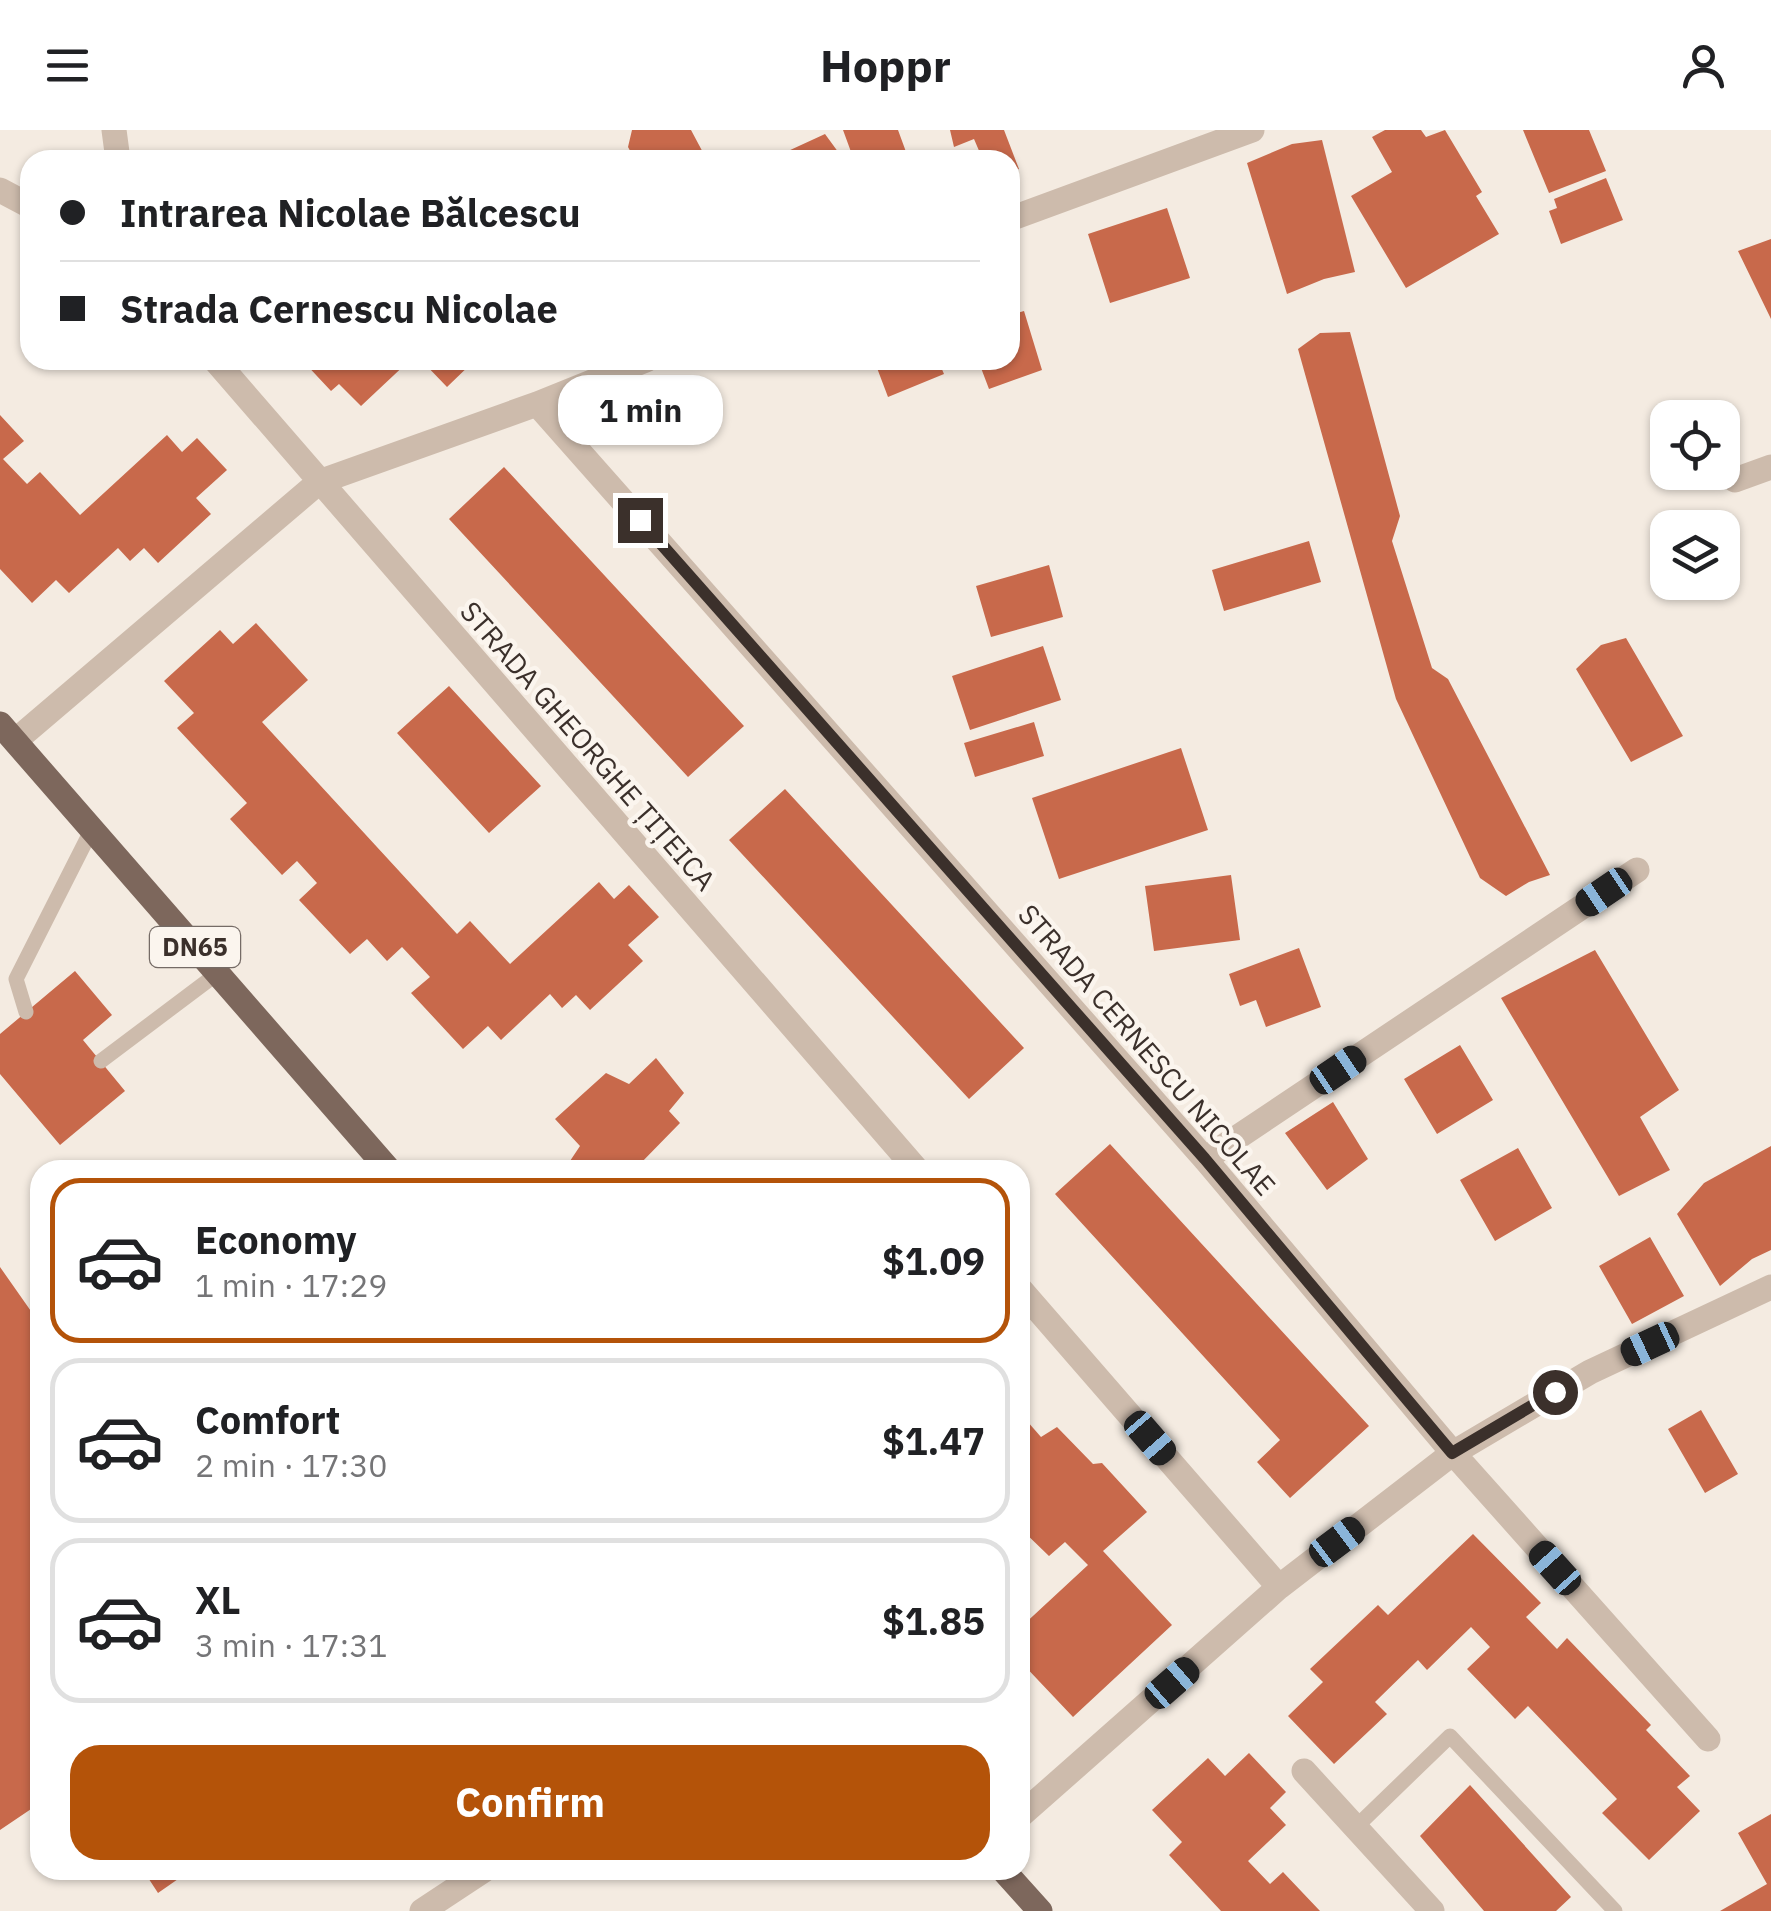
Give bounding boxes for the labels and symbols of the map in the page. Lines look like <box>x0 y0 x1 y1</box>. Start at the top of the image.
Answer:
callout: 1 min <box>558 375 722 445</box>
route end <box>618 498 663 543</box>
street label: STRADA GHEORGHE ȚIȚEICA <box>452 593 724 898</box>
car <box>1571 863 1637 921</box>
street label: STRADA CERNESCU NICOLAE <box>1011 896 1284 1203</box>
road number: DN65 <box>150 927 240 967</box>
car <box>1305 1041 1371 1099</box>
car <box>1616 1318 1684 1370</box>
route start <box>1533 1370 1578 1415</box>
car <box>1119 1406 1181 1470</box>
car <box>1304 1512 1370 1572</box>
car <box>1524 1536 1586 1600</box>
car <box>1140 1652 1204 1714</box>

